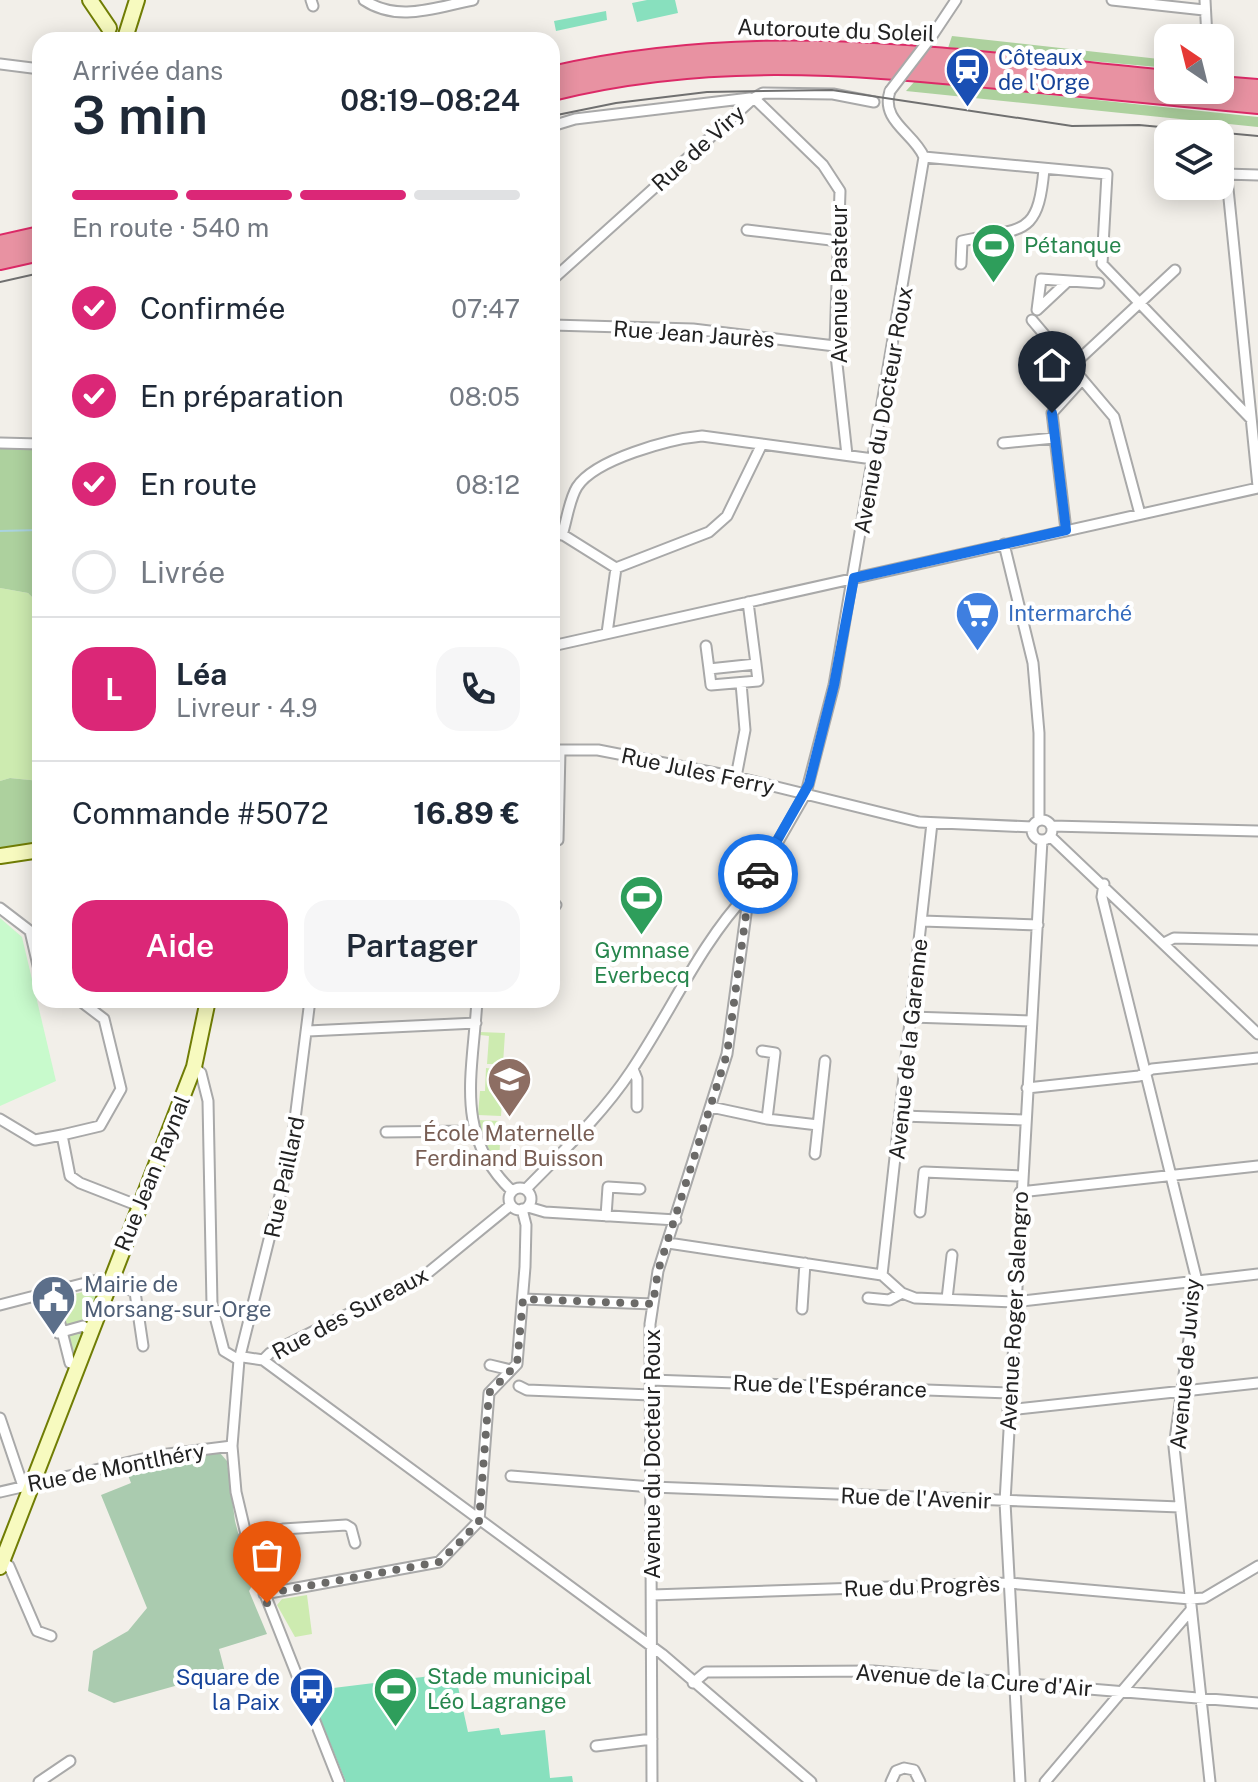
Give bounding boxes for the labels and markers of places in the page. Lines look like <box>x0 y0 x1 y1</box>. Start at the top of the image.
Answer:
place label: Côteaux de l'Orge <box>998 44 1090 95</box>
station icon: Côteaux de l'Orge <box>943 46 991 109</box>
sports icon: Pétanque <box>969 221 1017 284</box>
place label: Pétanque <box>1024 232 1121 258</box>
pin <box>1018 331 1086 413</box>
supermarket icon: Intermarché <box>953 589 1001 652</box>
place label: Intermarché <box>1008 600 1132 626</box>
sports icon: Gymnase Everbecq <box>618 873 666 936</box>
place label: Gymnase Everbecq <box>594 937 690 988</box>
school or university icon: École Maternelle Ferdinand Buisson <box>485 1056 533 1119</box>
place label: École Maternelle Ferdinand Buisson <box>415 1120 603 1171</box>
place label: Mairie de Morsang-sur-Orge <box>84 1271 271 1322</box>
public building icon: Mairie de Morsang-sur-Orge <box>29 1273 77 1336</box>
pin <box>233 1521 301 1603</box>
place label: Stade municipal Léo Lagrange <box>427 1663 592 1714</box>
place label: Square de la Paix <box>176 1664 280 1715</box>
sports icon: Stade municipal Léo Lagrange <box>372 1665 420 1728</box>
bus stop icon: Square de la Paix <box>287 1666 335 1729</box>

